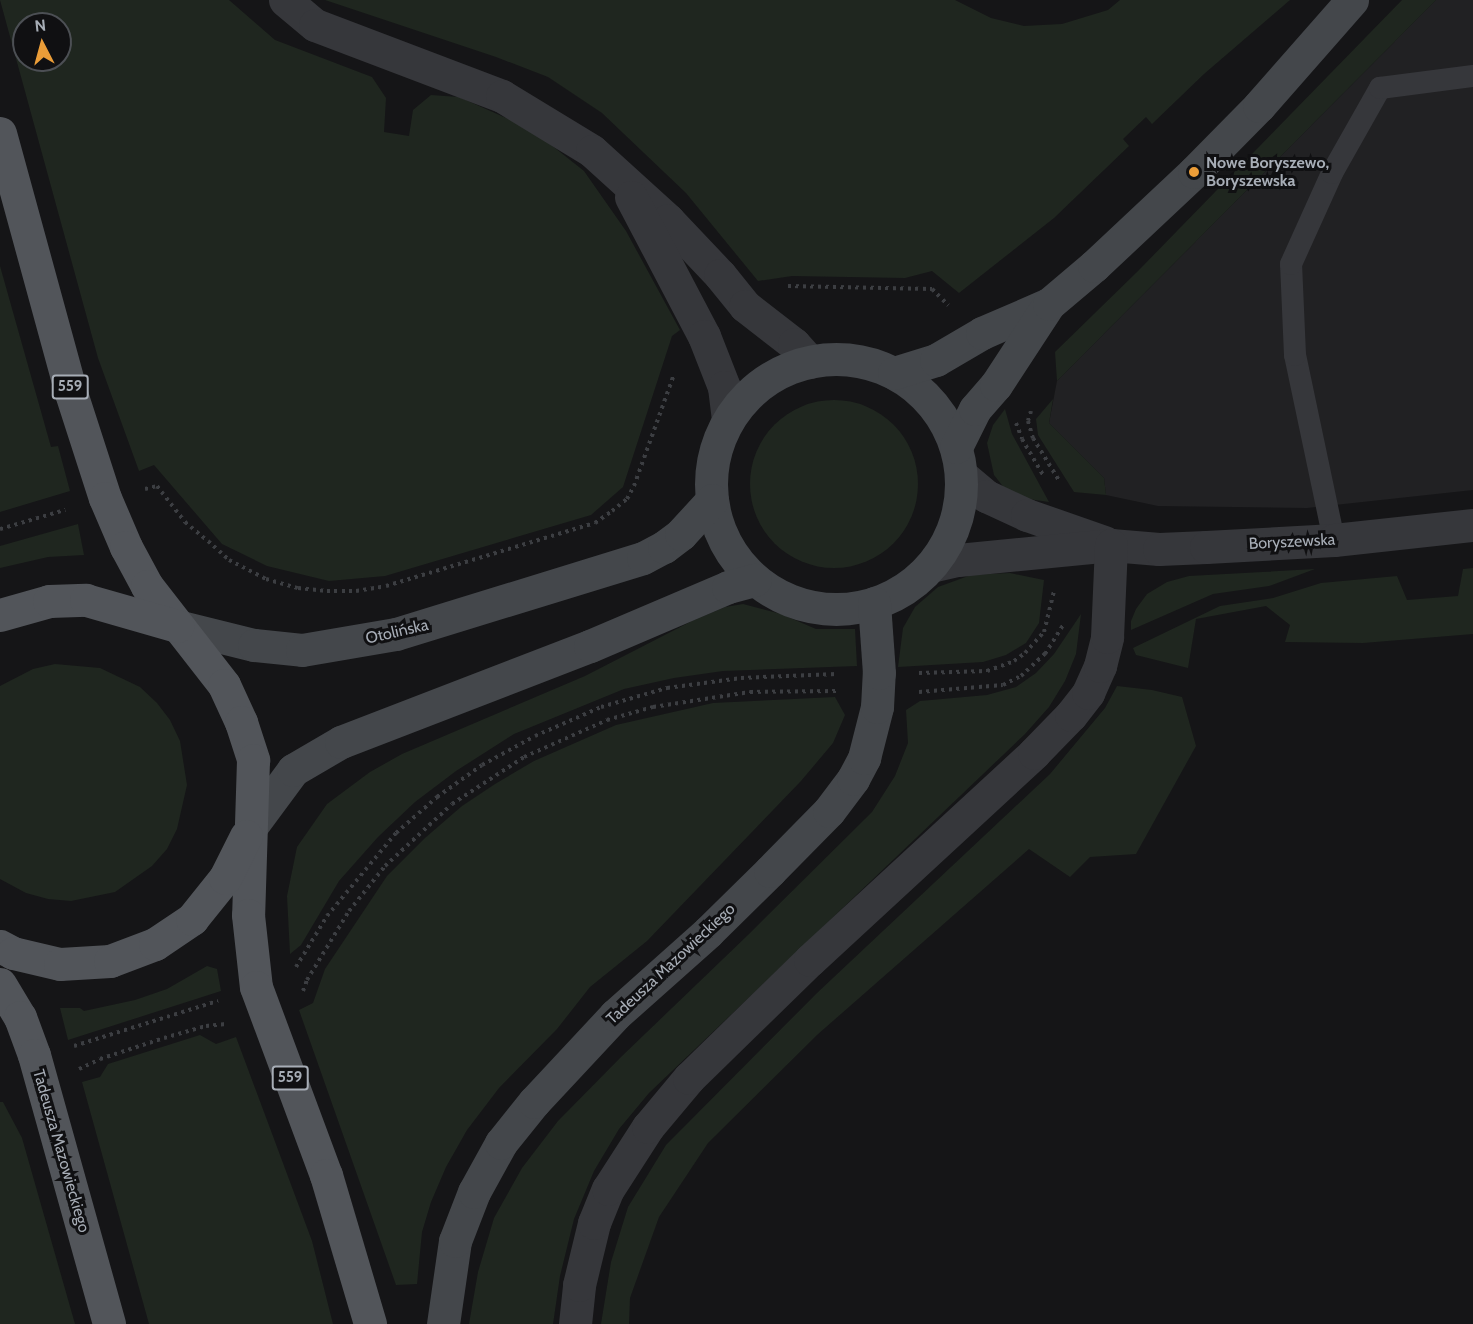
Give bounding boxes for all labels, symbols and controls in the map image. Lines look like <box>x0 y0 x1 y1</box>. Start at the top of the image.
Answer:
north arrow <box>12 12 72 72</box>
text: N <box>34 16 47 36</box>
place label: Nowe Boryszewo, Boryszewska <box>1206 153 1329 191</box>
marker: Nowe Boryszewo, Boryszewska <box>1187 165 1201 179</box>
road number: 559 <box>50 375 90 399</box>
street label: Boryszewska <box>1248 530 1336 554</box>
street label: Otolińska <box>364 615 430 649</box>
street label: Tadeusza Mazowieckiego <box>603 899 739 1029</box>
road number: 559 <box>270 1066 310 1090</box>
street label: Tadeusza Mazowieckiego <box>29 1067 93 1235</box>

